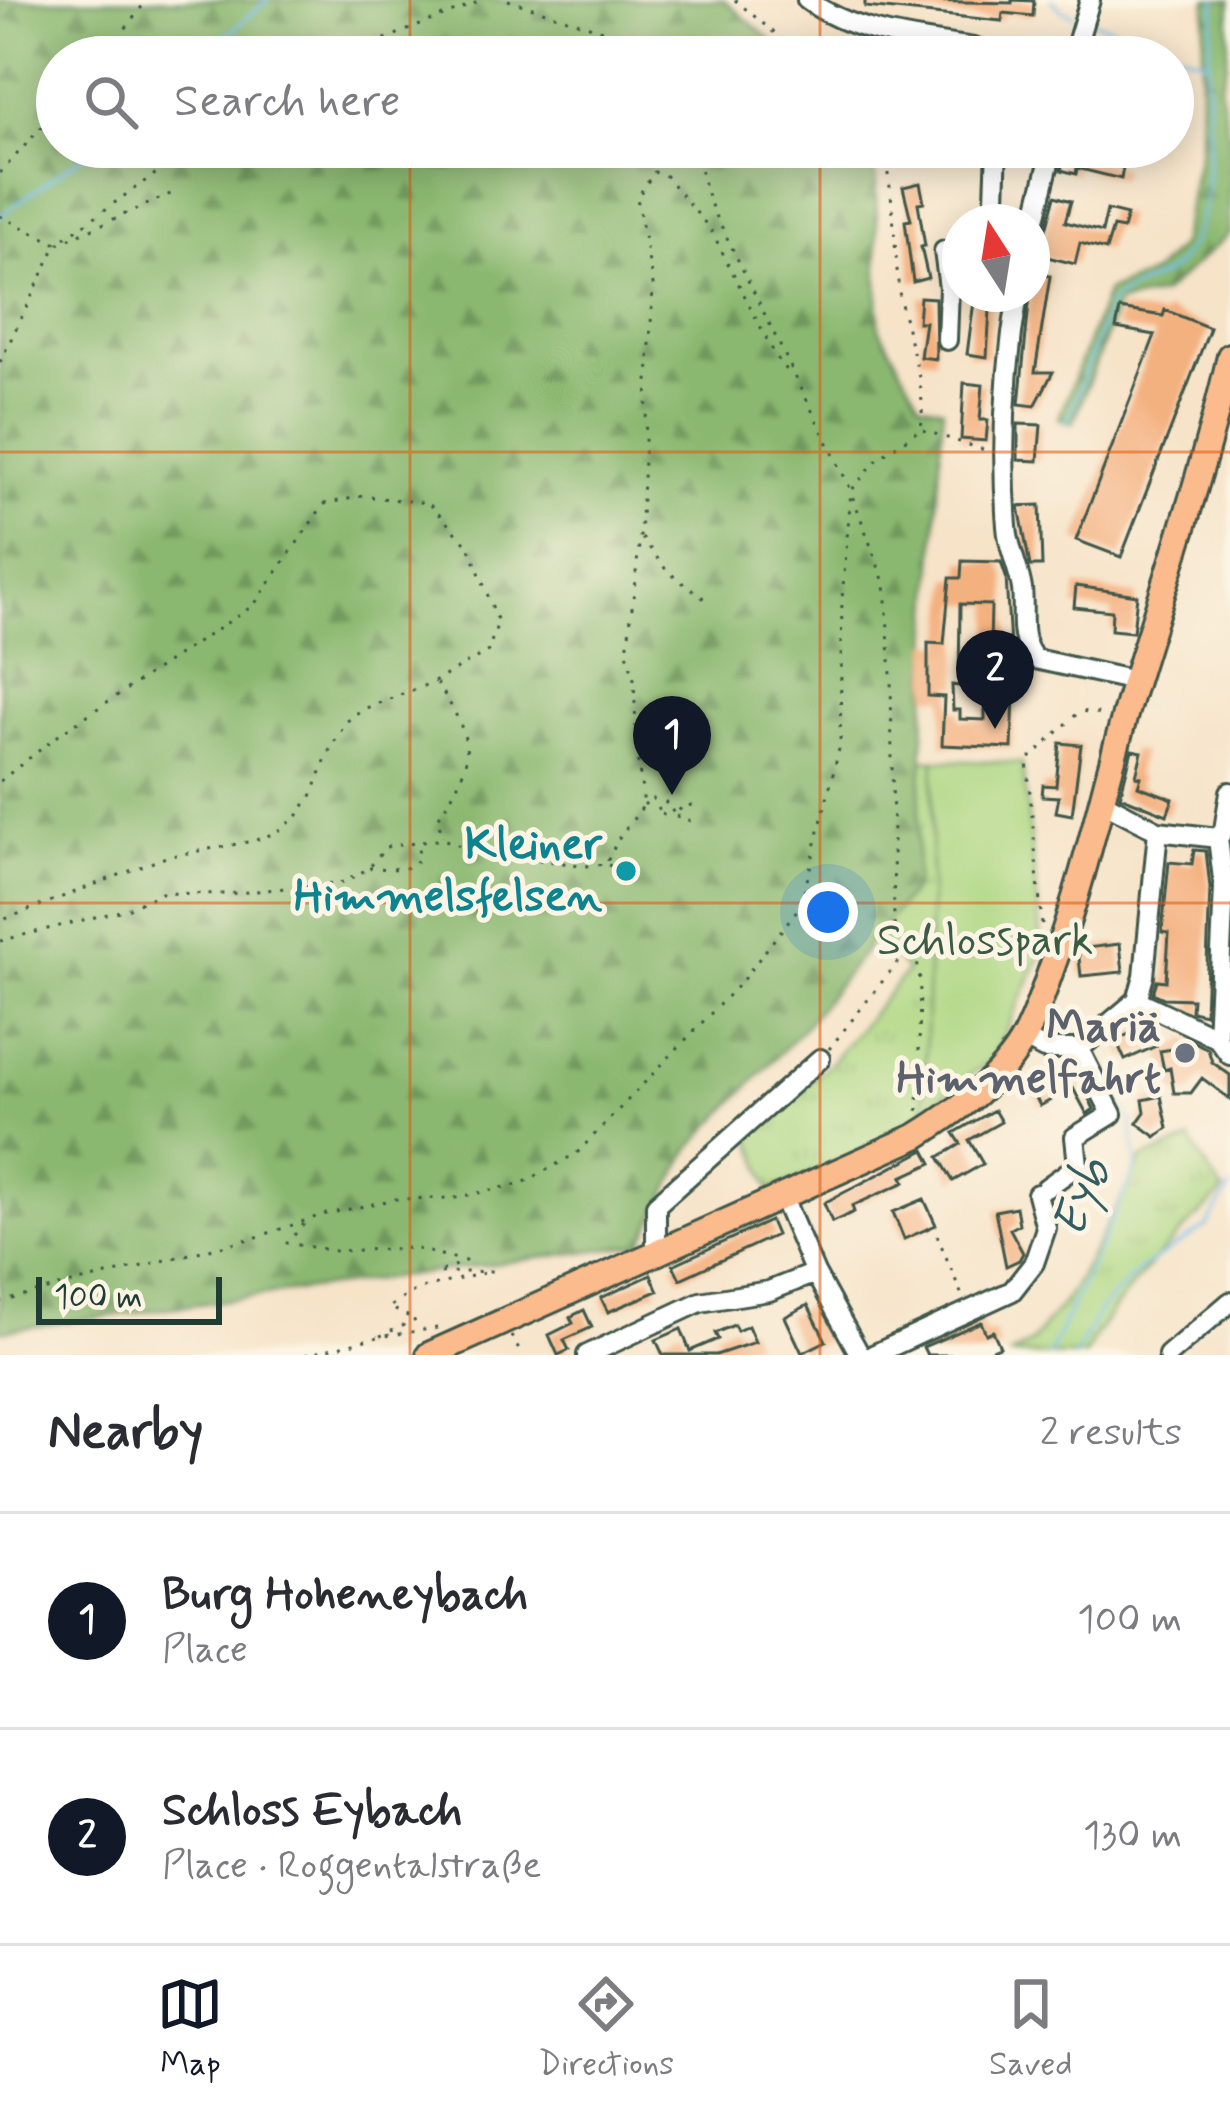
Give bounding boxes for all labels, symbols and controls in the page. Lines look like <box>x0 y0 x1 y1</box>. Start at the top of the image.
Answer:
search box <box>36 36 1194 168</box>
icon: search <box>78 69 144 135</box>
text: Search here <box>174 73 401 132</box>
north arrow <box>942 204 1050 312</box>
pin: 2 <box>956 630 1034 729</box>
pin: 1 <box>633 696 711 795</box>
place label: Kleiner Himmelsfelsen <box>294 816 603 927</box>
marker: Kleiner Himmelsfelsen <box>613 858 639 884</box>
your location <box>798 882 858 942</box>
park label: Schlosspark <box>877 912 1093 971</box>
place label: Mariä Himmelfahrt <box>896 998 1161 1109</box>
marker: Mariä Himmelfahrt <box>1172 1040 1198 1066</box>
water label: Eyb <box>1038 1148 1126 1246</box>
scale bar <box>36 1271 222 1324</box>
text: 100 m <box>54 1276 143 1320</box>
text: Nearby <box>48 1400 203 1466</box>
text: 2 results <box>1040 1408 1182 1459</box>
text: Burg Hoheneybach <box>162 1566 528 1625</box>
text: 1 <box>78 1595 96 1646</box>
text: 100 m <box>1077 1595 1182 1646</box>
text: Place <box>162 1625 248 1676</box>
text: Schloss Eybach <box>162 1782 462 1841</box>
text: 2 <box>77 1811 97 1862</box>
text: 130 m <box>1083 1811 1182 1862</box>
text: Place · Roggentalstraße <box>162 1841 541 1892</box>
tab: Map <box>157 1971 223 2087</box>
tab: Directions <box>538 1971 674 2087</box>
tab: Saved <box>989 1971 1073 2087</box>

